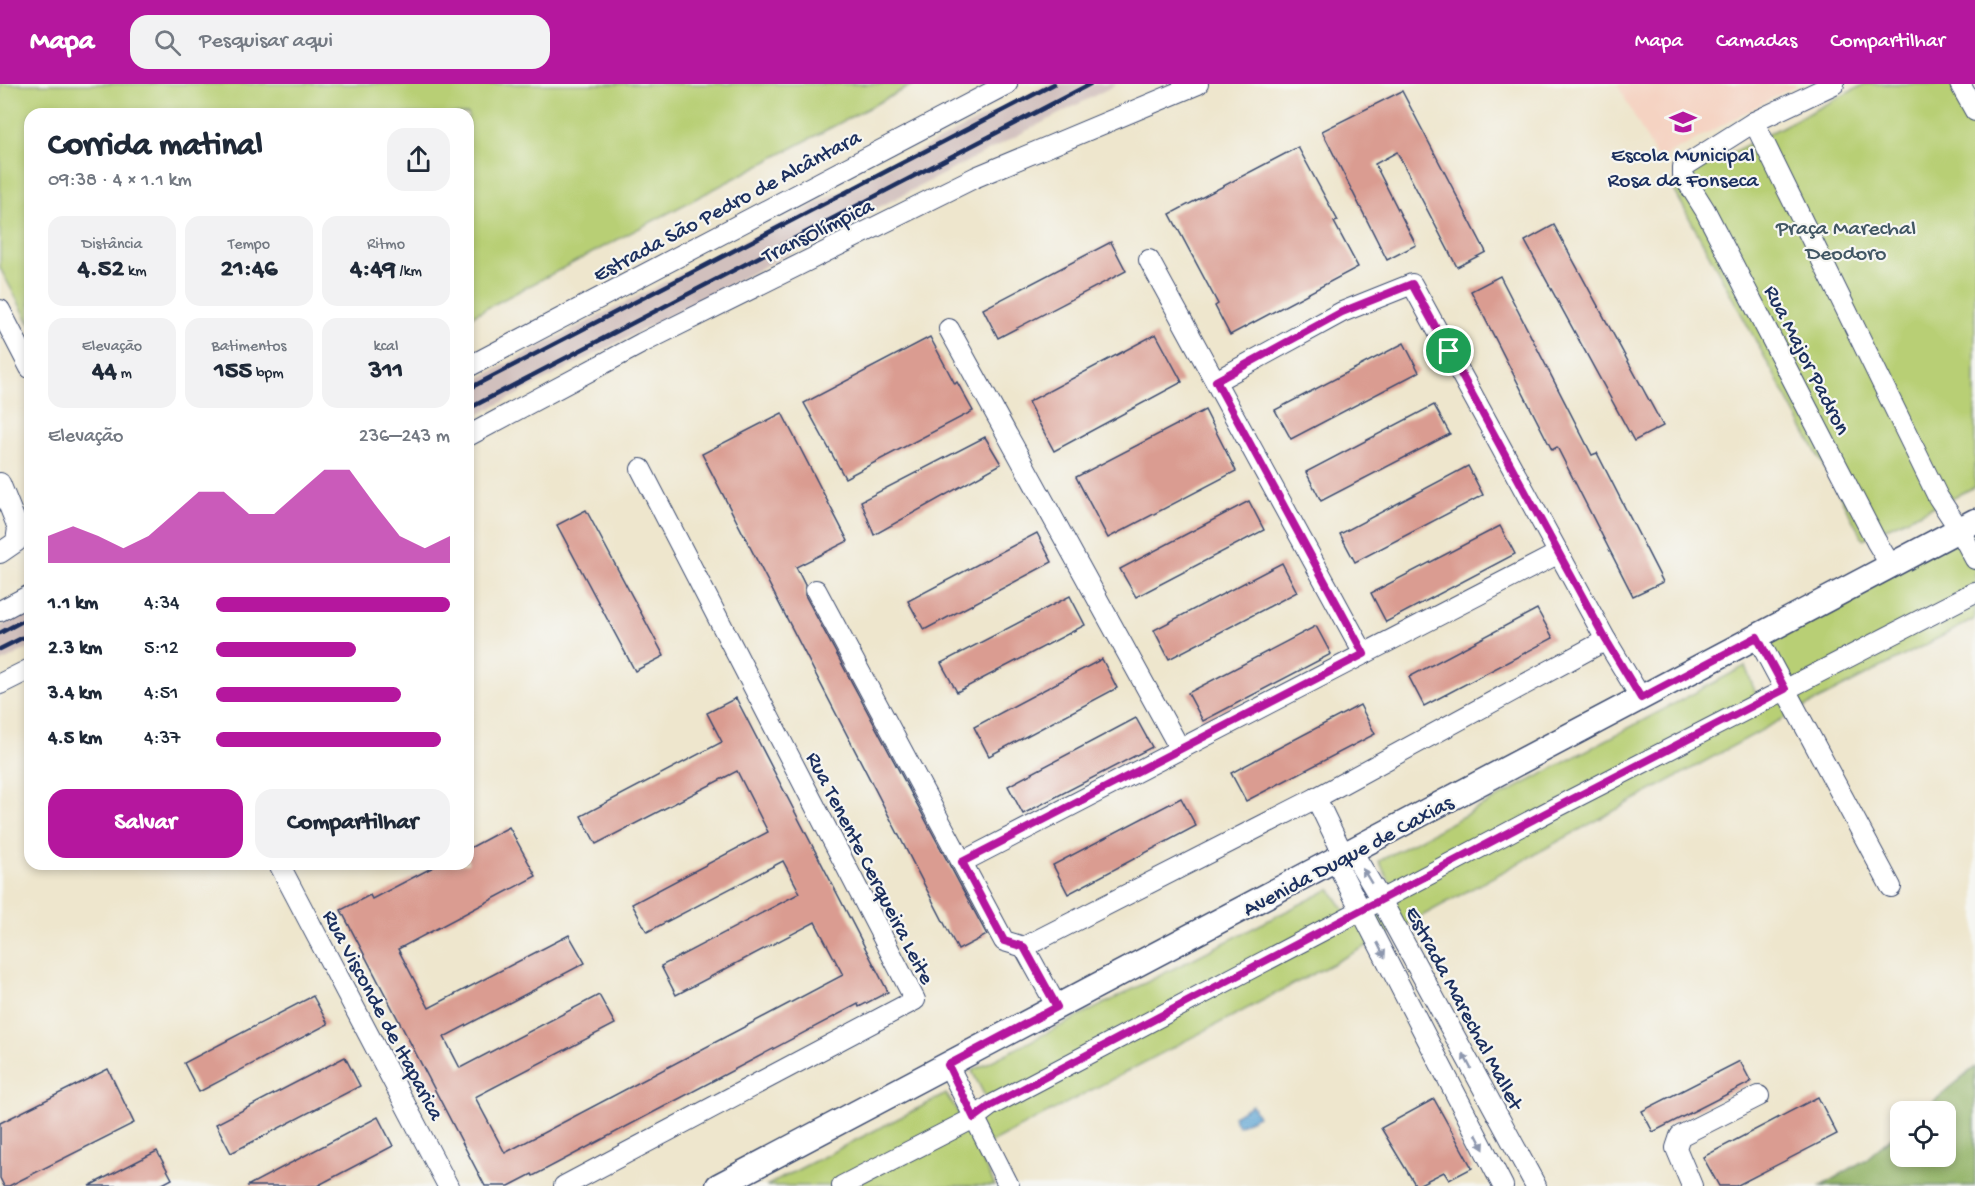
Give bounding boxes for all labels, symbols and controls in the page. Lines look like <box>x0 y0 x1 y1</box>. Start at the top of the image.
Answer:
search box <box>130 15 550 69</box>
text: Mapa <box>30 26 94 59</box>
icon: search <box>151 26 184 59</box>
text: Pesquisar aqui <box>199 29 333 55</box>
text: Mapa <box>1635 30 1683 55</box>
text: Camadas <box>1716 30 1797 55</box>
text: Compartilhar <box>1830 30 1945 55</box>
school or university icon: Escola Municipal Rosa da Fonseca <box>1668 107 1698 137</box>
street label: Estrada São Pedro de Alcântara <box>590 125 867 289</box>
text: Corrida matinal <box>48 128 263 166</box>
button: share <box>387 128 450 191</box>
place label: Escola Municipal Rosa da Fonseca <box>1607 144 1759 195</box>
text: 09:38 · 4 × 1.1 km <box>48 170 192 193</box>
street label: TransOlímpica <box>757 194 879 272</box>
park label: Praça Marechal Deodoro <box>1775 217 1916 268</box>
text: Distância <box>82 236 142 255</box>
text: Tempo <box>228 236 270 255</box>
text: Ritmo <box>367 236 405 255</box>
text: 4.52 <box>77 255 124 286</box>
text: 21:46 <box>221 255 277 286</box>
text: 4:49 <box>350 255 396 286</box>
text: km <box>124 263 147 282</box>
text: /km <box>396 263 422 282</box>
street label: Rua Major Padron <box>1757 282 1855 440</box>
pin <box>1423 325 1474 376</box>
icon: arrive <box>1432 334 1465 367</box>
text: Elevação <box>82 338 142 357</box>
text: Batimentos <box>211 338 287 357</box>
text: kcal <box>374 338 398 357</box>
text: 44 <box>92 357 117 388</box>
text: 155 <box>214 357 252 388</box>
text: 311 <box>369 357 403 388</box>
text: m <box>117 365 132 384</box>
text: bpm <box>252 365 284 384</box>
text: Elevação <box>48 426 123 449</box>
text: 236–243 m <box>359 426 450 449</box>
text: 1.1 km <box>48 593 98 616</box>
text: 4:34 <box>144 593 180 616</box>
text: 2.3 km <box>48 638 102 661</box>
text: 5:12 <box>144 638 179 661</box>
text: 3.4 km <box>48 683 102 706</box>
text: 4:51 <box>144 683 178 706</box>
text: 4.5 km <box>48 728 102 751</box>
text: 4:37 <box>144 728 181 751</box>
street label: Rua Tenente Cerqueira Leite <box>798 748 939 990</box>
button: Salvar <box>48 789 243 858</box>
button: Compartilhar <box>255 789 450 858</box>
street label: Avenida Duque de Caxias <box>1239 791 1459 924</box>
one-way arrow <box>1361 868 1372 884</box>
street label: Estrada Marechal Mallet <box>1398 903 1528 1117</box>
street label: Rua Visconde de Itaparica <box>315 906 448 1126</box>
one-way arrow <box>1376 941 1385 958</box>
one-way arrow <box>1462 1052 1472 1069</box>
map controls <box>1890 1101 1956 1167</box>
button: locate <box>1890 1101 1956 1167</box>
one-way arrow <box>1475 1133 1484 1150</box>

